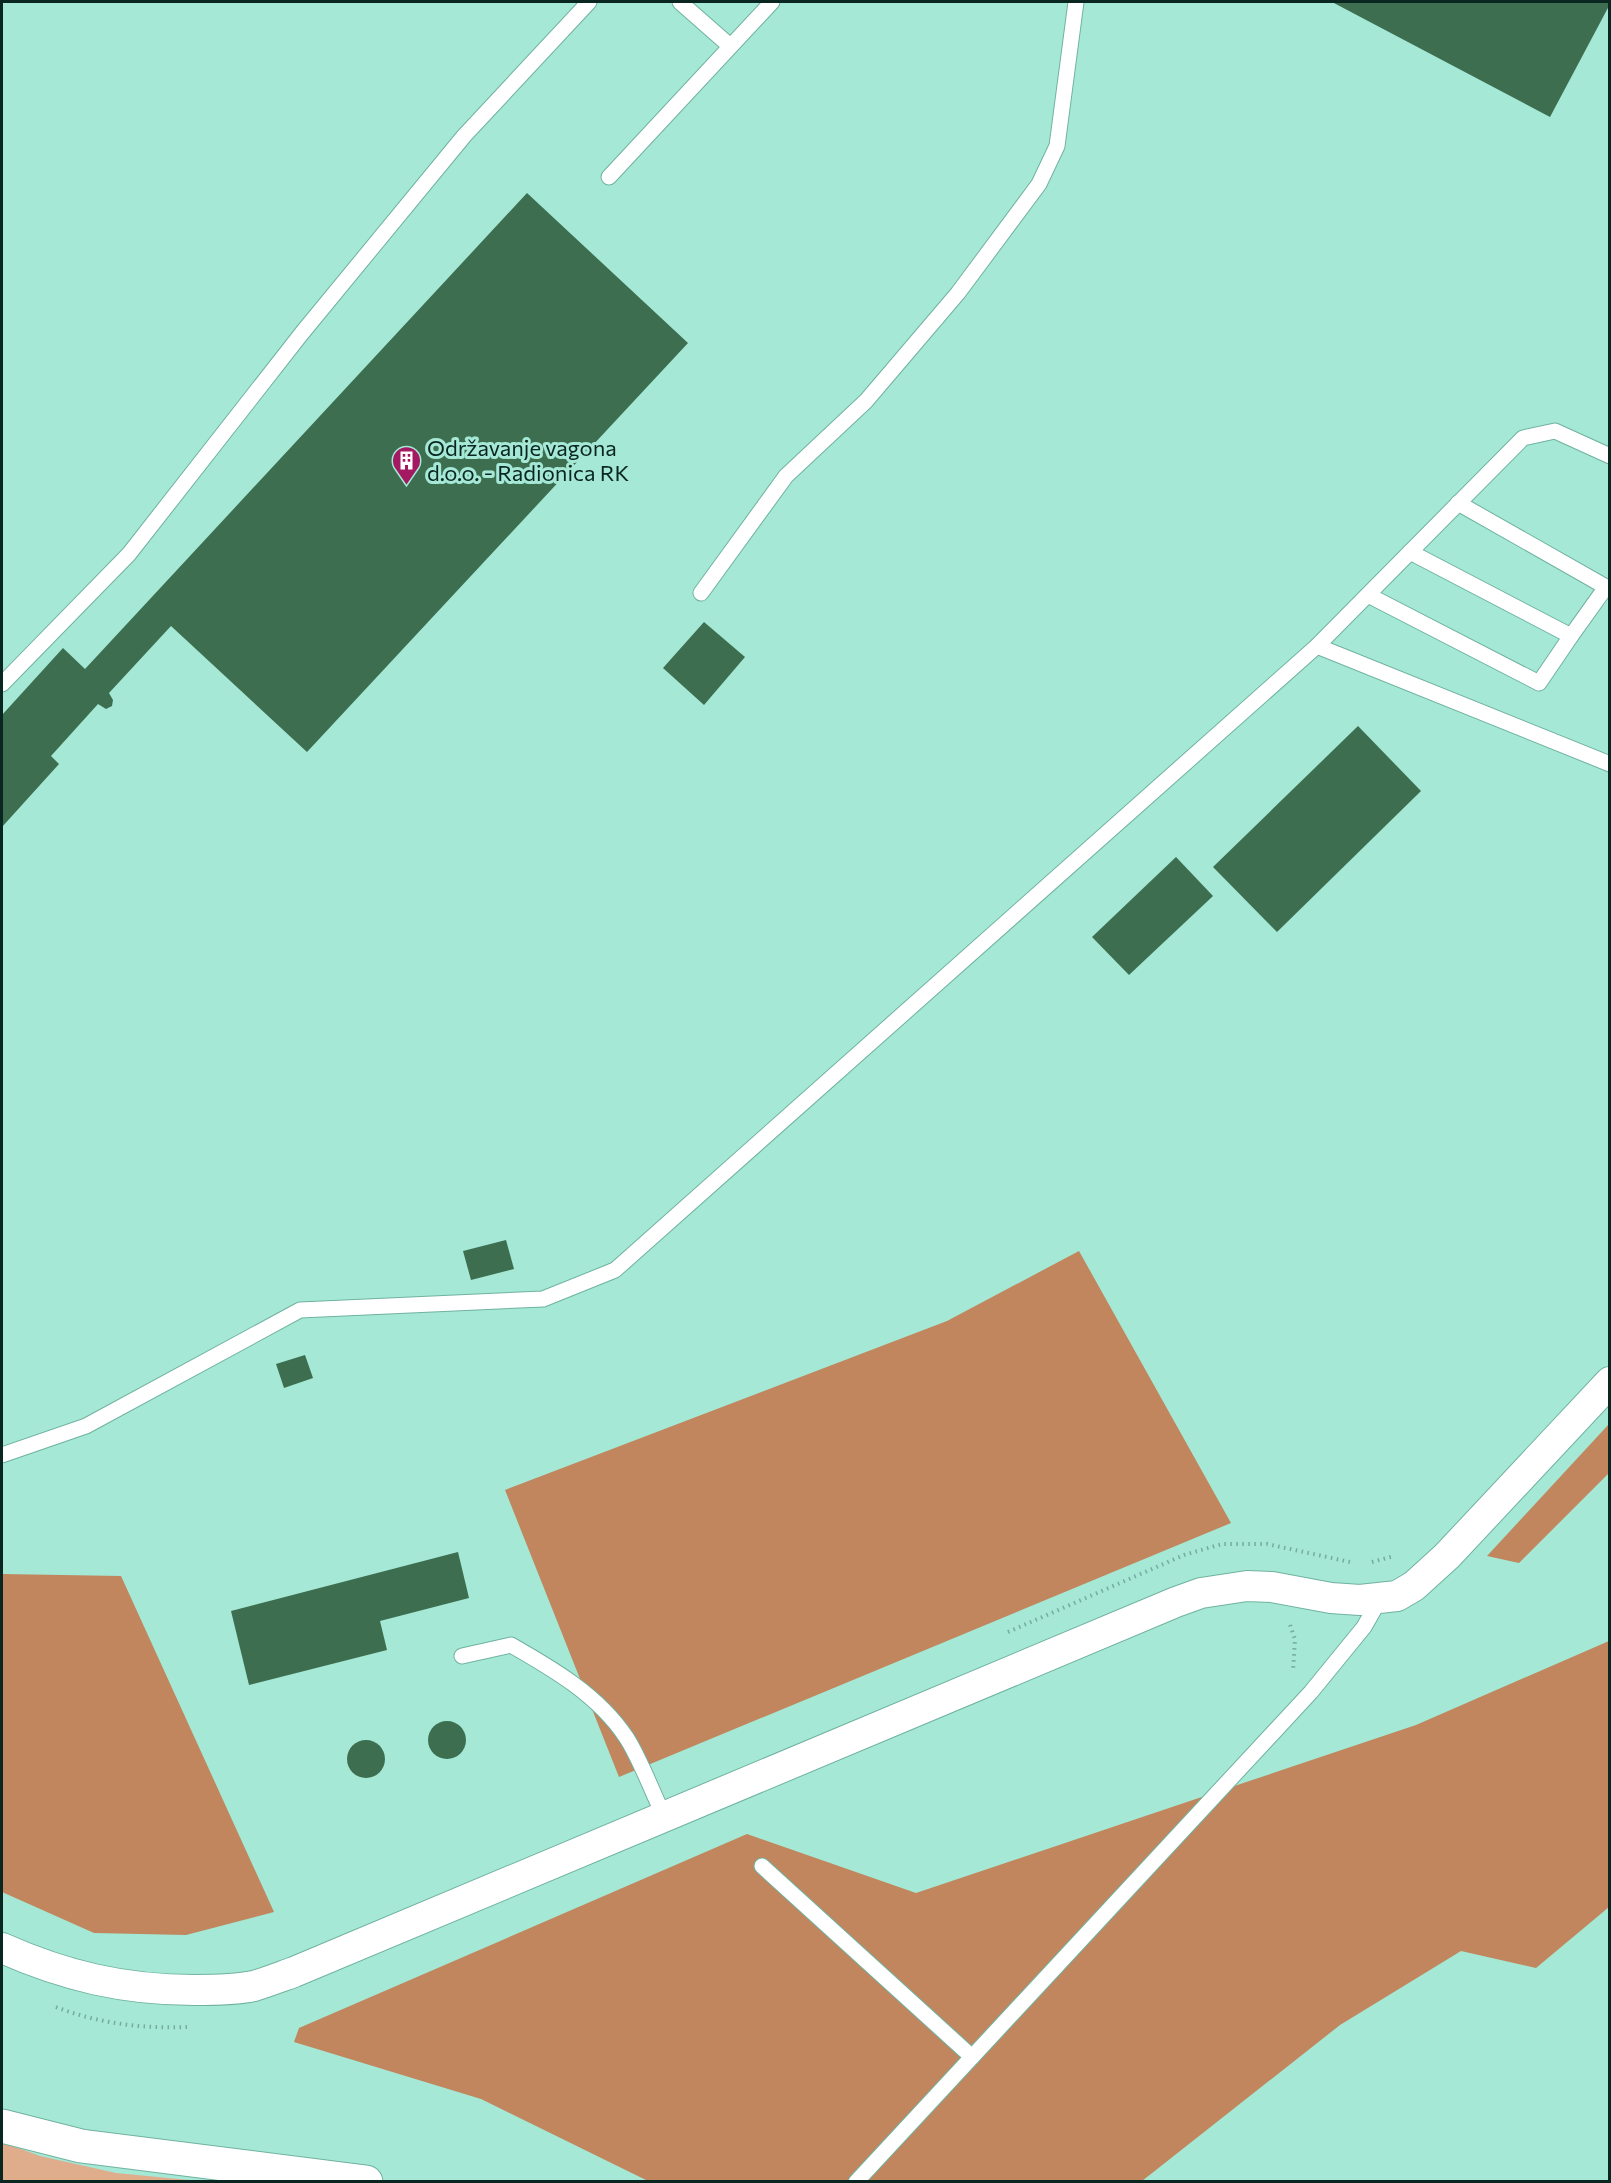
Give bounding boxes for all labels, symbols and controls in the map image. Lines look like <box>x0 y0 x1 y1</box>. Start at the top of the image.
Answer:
place label: Održavanje vagona d.o.o. - Radionica RK <box>427 434 629 486</box>
building icon: Održavanje vagona d.o.o. - Radionica RK <box>390 444 422 486</box>

